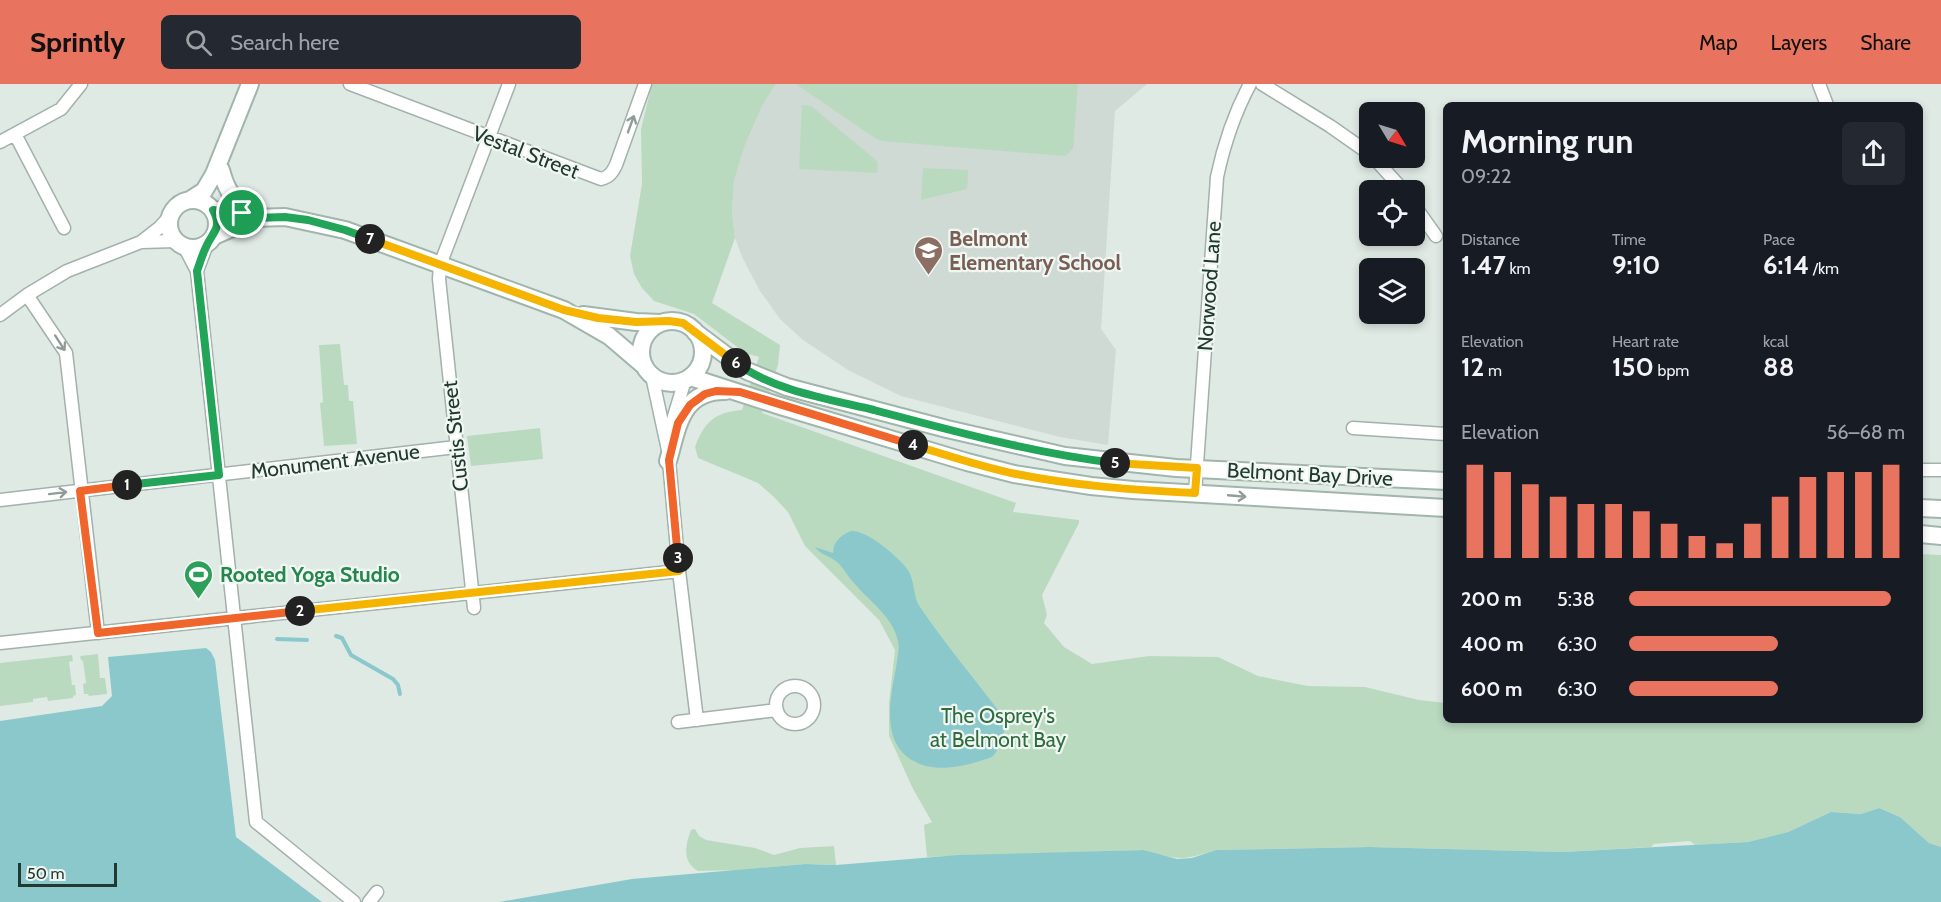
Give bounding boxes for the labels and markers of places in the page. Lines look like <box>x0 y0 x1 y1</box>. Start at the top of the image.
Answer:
pin <box>216 187 267 238</box>
pin: 7 <box>355 224 385 254</box>
place label: Belmont Elementary School <box>949 226 1122 275</box>
school or university icon: Belmont Elementary School <box>912 234 944 276</box>
pin: 6 <box>721 348 751 378</box>
pin: 4 <box>898 430 928 460</box>
pin: 5 <box>1100 448 1130 478</box>
pin: 1 <box>112 470 142 500</box>
pin: 3 <box>663 543 693 573</box>
sports icon: Rooted Yoga Studio <box>183 558 215 600</box>
place label: Rooted Yoga Studio <box>220 562 400 587</box>
pin: 2 <box>285 596 315 626</box>

